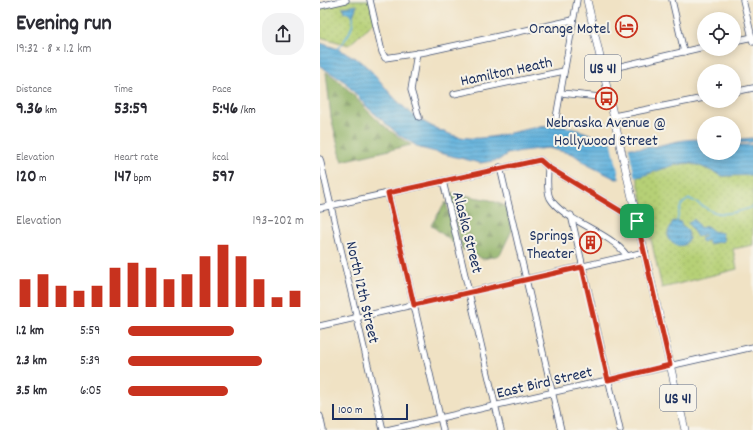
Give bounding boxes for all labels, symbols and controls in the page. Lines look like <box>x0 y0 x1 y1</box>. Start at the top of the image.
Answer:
text: Evening run <box>16 9 112 40</box>
map controls <box>697 12 741 160</box>
button: locate <box>697 12 741 56</box>
button: share <box>262 13 304 55</box>
hotel icon: Orange Motel <box>613 14 639 40</box>
place label: Orange Motel <box>529 18 610 41</box>
text: 19:32 · 8 × 1.2 km <box>16 40 92 59</box>
street label: Hamilton Heath <box>458 51 555 93</box>
road number: US 41 <box>585 55 621 81</box>
button: + <box>697 64 741 108</box>
text: Distance <box>16 82 52 98</box>
text: Time <box>114 82 133 98</box>
text: Pace <box>212 82 231 98</box>
bus stop icon: Nebraska Avenue @ Hollywood Street <box>593 85 619 111</box>
text: 9.36 <box>16 98 43 122</box>
text: 53:59 <box>114 98 148 122</box>
text: 5:46 <box>212 98 238 122</box>
text: km <box>43 103 57 119</box>
text: /km <box>238 103 256 119</box>
place label: Nebraska Avenue @ Hollywood Street <box>546 112 666 153</box>
button: − <box>697 116 741 160</box>
text: Elevation <box>16 150 54 166</box>
text: Heart rate <box>114 150 158 166</box>
text: kcal <box>212 150 229 166</box>
text: 120 <box>16 166 36 190</box>
text: 147 <box>114 166 131 190</box>
text: 597 <box>212 166 234 190</box>
text: m <box>36 171 47 187</box>
text: bpm <box>131 171 151 187</box>
street label: Alaska Street <box>445 189 488 276</box>
pin <box>620 204 654 238</box>
icon: arrive <box>626 210 648 232</box>
text: Elevation <box>16 212 61 231</box>
text: 193–202 m <box>253 212 304 231</box>
place label: Springs Theater <box>527 225 574 266</box>
building icon: Springs Theater <box>577 230 603 256</box>
street label: North 12th Street <box>339 239 385 346</box>
text: 1.2 km <box>16 322 44 341</box>
text: 5:59 <box>80 322 100 341</box>
text: 2.3 km <box>16 352 47 371</box>
text: 5:39 <box>80 352 100 371</box>
street label: East Bird Street <box>494 361 595 406</box>
text: 3.5 km <box>16 382 47 401</box>
text: 6:05 <box>80 382 102 401</box>
road number: US 41 <box>660 385 696 411</box>
scale bar <box>332 402 408 421</box>
text: 100 m <box>338 403 362 419</box>

